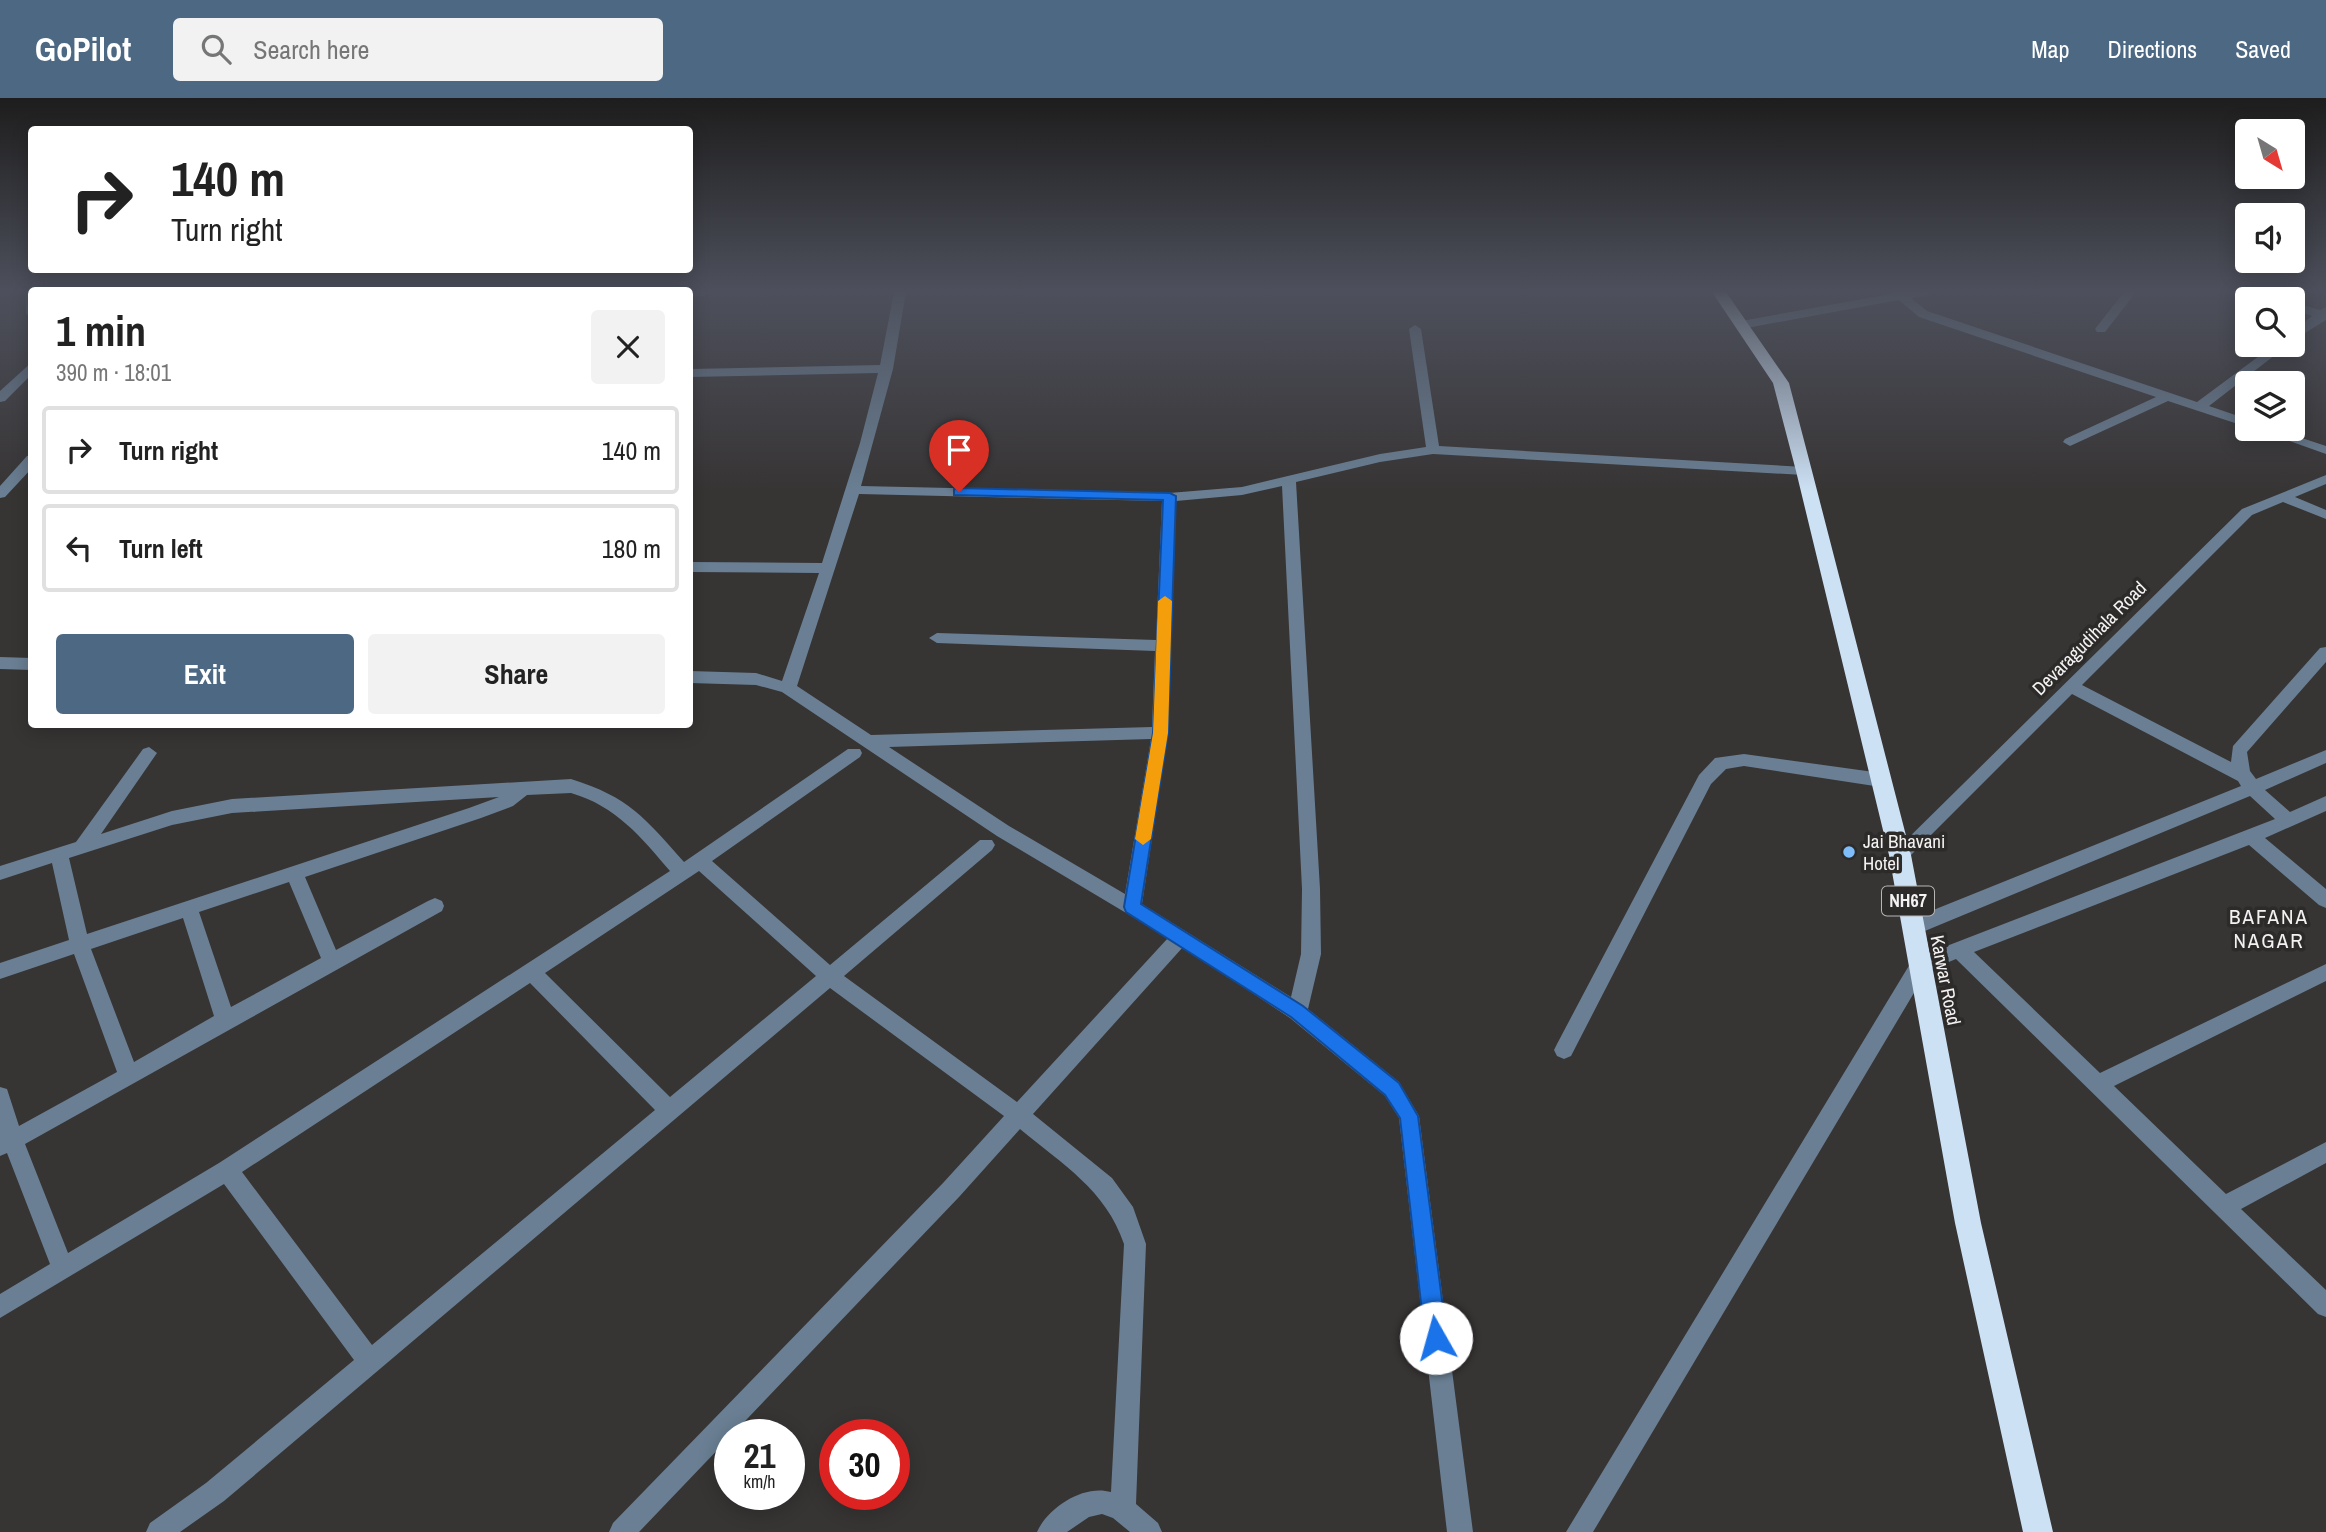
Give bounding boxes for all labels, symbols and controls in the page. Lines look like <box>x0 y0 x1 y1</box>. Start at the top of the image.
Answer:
search box <box>173 18 663 81</box>
text: GoPilot <box>35 27 131 71</box>
icon: search <box>197 30 235 68</box>
text: Search here <box>253 32 369 67</box>
text: Map <box>2031 33 2069 65</box>
text: Directions <box>2107 33 2197 65</box>
text: Saved <box>2235 33 2291 65</box>
north arrow <box>2235 119 2305 189</box>
map controls <box>2235 119 2305 441</box>
text: 140 m <box>171 145 285 211</box>
icon: right <box>56 154 147 245</box>
button: sound <box>2235 203 2305 273</box>
text: Turn right <box>171 208 283 251</box>
button: search <box>2235 287 2305 357</box>
text: 1 min <box>56 303 146 359</box>
button: close <box>591 310 665 384</box>
text: 390 m · 18:01 <box>56 357 171 388</box>
button: layers <box>2235 371 2305 441</box>
pin <box>929 420 989 492</box>
icon: right <box>60 431 98 469</box>
icon: arrive <box>940 431 978 469</box>
text: Turn right <box>119 433 218 468</box>
text: 140 m <box>602 433 661 468</box>
icon: left <box>60 529 98 567</box>
text: Turn left <box>119 531 203 566</box>
text: 180 m <box>602 531 661 566</box>
street label: Devaragudihala Road <box>2026 575 2152 701</box>
button: Exit <box>56 634 354 714</box>
button: Share <box>368 634 665 714</box>
place label: Jai Bhavani Hotel <box>1863 828 1945 876</box>
marker: Jai Bhavani Hotel <box>1841 844 1857 860</box>
road number: NH67 <box>1882 886 1934 916</box>
district label: BAFANA NAGAR <box>2229 902 2309 955</box>
street label: Karwar Road <box>1925 933 1967 1027</box>
position arrow <box>1399 1301 1473 1375</box>
speed limit sign: 30 <box>819 1419 910 1510</box>
text: 21 <box>744 1432 775 1479</box>
text: km/h <box>744 1469 776 1494</box>

